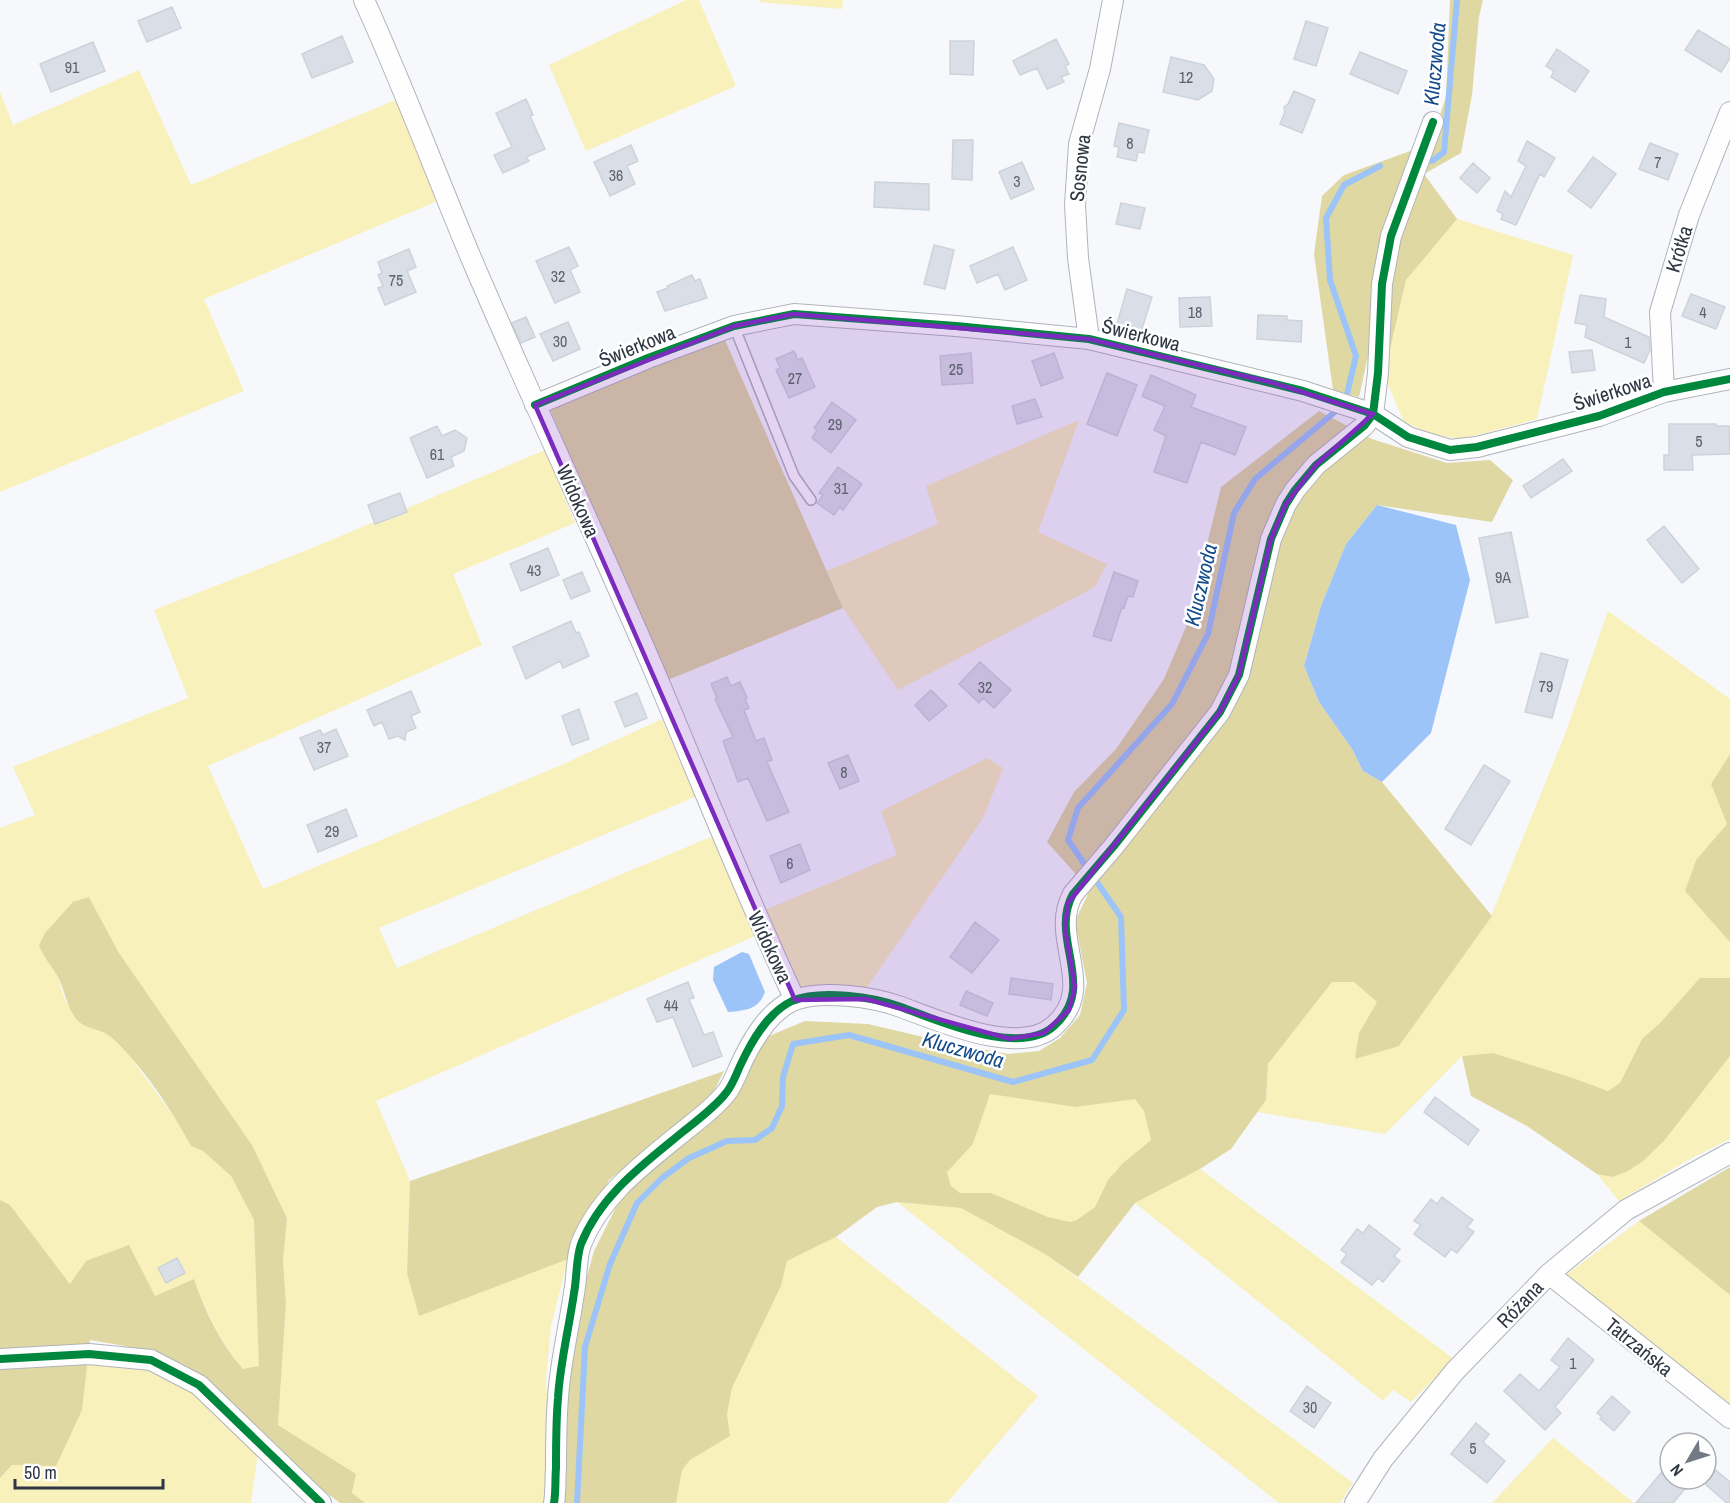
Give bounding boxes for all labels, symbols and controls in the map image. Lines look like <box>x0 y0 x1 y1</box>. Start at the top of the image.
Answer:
water label: Kluczwoda <box>1416 21 1453 107</box>
house number: 91 <box>65 56 80 78</box>
house number: 12 <box>1179 66 1193 88</box>
house number: 8 <box>1126 132 1134 154</box>
street label: Sosnowa <box>1063 133 1096 203</box>
house number: 7 <box>1654 151 1662 173</box>
house number: 36 <box>609 164 623 186</box>
house number: 3 <box>1013 170 1021 192</box>
street label: Krótka <box>1659 222 1698 275</box>
house number: 32 <box>551 265 565 287</box>
house number: 75 <box>389 269 403 291</box>
house number: 18 <box>1188 301 1202 323</box>
house number: 4 <box>1699 301 1707 323</box>
street label: Świerkowa <box>1099 312 1183 357</box>
street label: Świerkowa <box>595 318 679 373</box>
house number: 30 <box>553 330 567 352</box>
house number: 1 <box>1624 331 1632 353</box>
house number: 25 <box>949 358 963 380</box>
street label: Świerkowa <box>1570 366 1654 417</box>
house number: 27 <box>788 367 802 389</box>
house number: 29 <box>828 413 842 435</box>
house number: 5 <box>1695 430 1703 452</box>
house number: 61 <box>430 443 445 465</box>
street label: Widokowa <box>551 460 606 541</box>
house number: 31 <box>834 477 849 499</box>
water label: Kluczwoda <box>1177 541 1224 629</box>
house number: 43 <box>527 559 541 581</box>
house number: 9A <box>1495 566 1511 588</box>
house number: 79 <box>1539 675 1553 697</box>
house number: 32 <box>978 676 992 698</box>
house number: 37 <box>317 736 331 758</box>
house number: 8 <box>840 761 848 783</box>
house number: 29 <box>325 820 339 842</box>
house number: 6 <box>786 852 794 874</box>
street label: Widokowa <box>742 906 799 987</box>
house number: 44 <box>664 994 678 1016</box>
water label: Kluczwoda <box>919 1024 1007 1075</box>
street label: Różana <box>1490 1274 1549 1333</box>
street label: Tatrzańska <box>1600 1311 1679 1382</box>
house number: 1 <box>1569 1352 1577 1374</box>
house number: 30 <box>1303 1396 1317 1418</box>
north arrow <box>1658 1431 1718 1491</box>
house number: 5 <box>1469 1437 1477 1459</box>
scale bar <box>15 1452 164 1490</box>
text: 50 m <box>24 1460 57 1485</box>
text: N <box>1665 1460 1688 1481</box>

